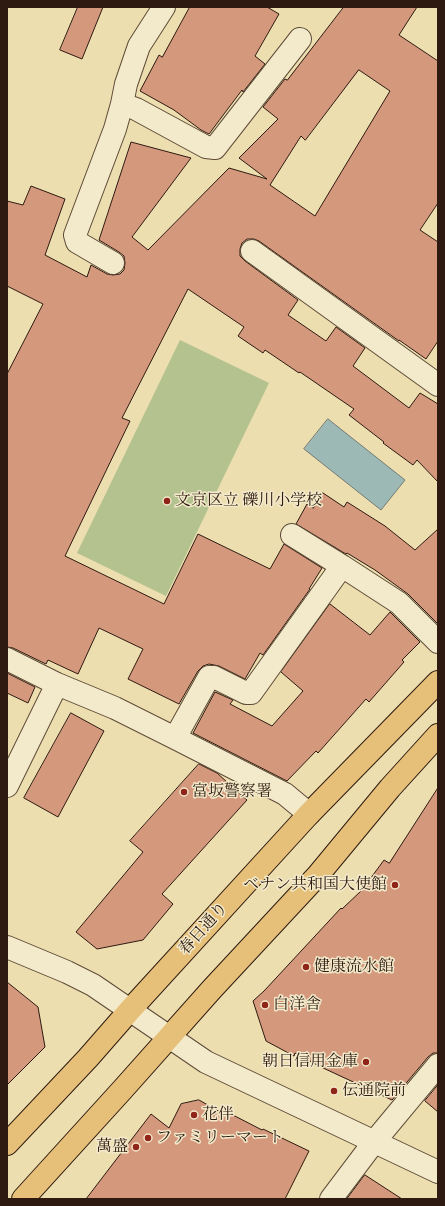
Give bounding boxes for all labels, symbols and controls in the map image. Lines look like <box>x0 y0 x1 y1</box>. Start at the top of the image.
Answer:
place label: 文京区立 礫川小学校 <box>175 491 322 511</box>
marker: 文京区立 礫川小学校 <box>162 496 172 506</box>
place label: 富坂警察署 <box>192 782 272 802</box>
marker: 富坂警察署 <box>179 787 189 797</box>
place label: ベナン共和国大使館 <box>243 875 387 895</box>
marker: ベナン共和国大使館 <box>390 880 400 890</box>
street label: 春日通り <box>175 899 233 959</box>
place label: 健康流水館 <box>314 957 394 977</box>
marker: 健康流水館 <box>301 962 311 972</box>
place label: 白洋舎 <box>273 995 321 1015</box>
marker: 白洋舎 <box>260 1000 270 1010</box>
place label: 朝日信用金庫 <box>262 1052 358 1072</box>
marker: 朝日信用金庫 <box>361 1057 371 1067</box>
place label: 伝通院前 <box>342 1081 406 1101</box>
marker: 伝通院前 <box>329 1086 339 1096</box>
place label: 花伴 <box>202 1105 234 1125</box>
marker: 花伴 <box>189 1110 199 1120</box>
place label: ファミリーマート <box>156 1128 284 1148</box>
marker: ファミリーマート <box>143 1133 153 1143</box>
place label: 萬盛 <box>96 1137 128 1157</box>
marker: 萬盛 <box>131 1142 141 1152</box>

